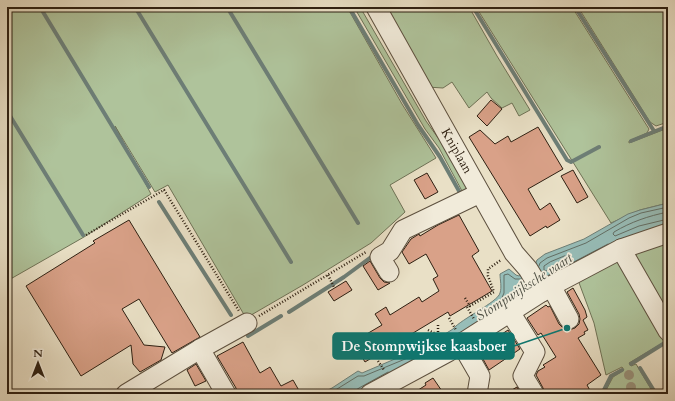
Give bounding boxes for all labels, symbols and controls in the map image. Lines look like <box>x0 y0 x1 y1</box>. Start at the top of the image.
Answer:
street label: Kniplaan <box>437 125 477 177</box>
water label: Stompwijksche vaart <box>472 248 577 325</box>
callout: De Stompwijkse kaasboer <box>333 333 514 359</box>
text: De Stompwijkse kaasboer <box>342 337 507 356</box>
north arrow <box>18 343 58 383</box>
text: N <box>33 346 43 361</box>

